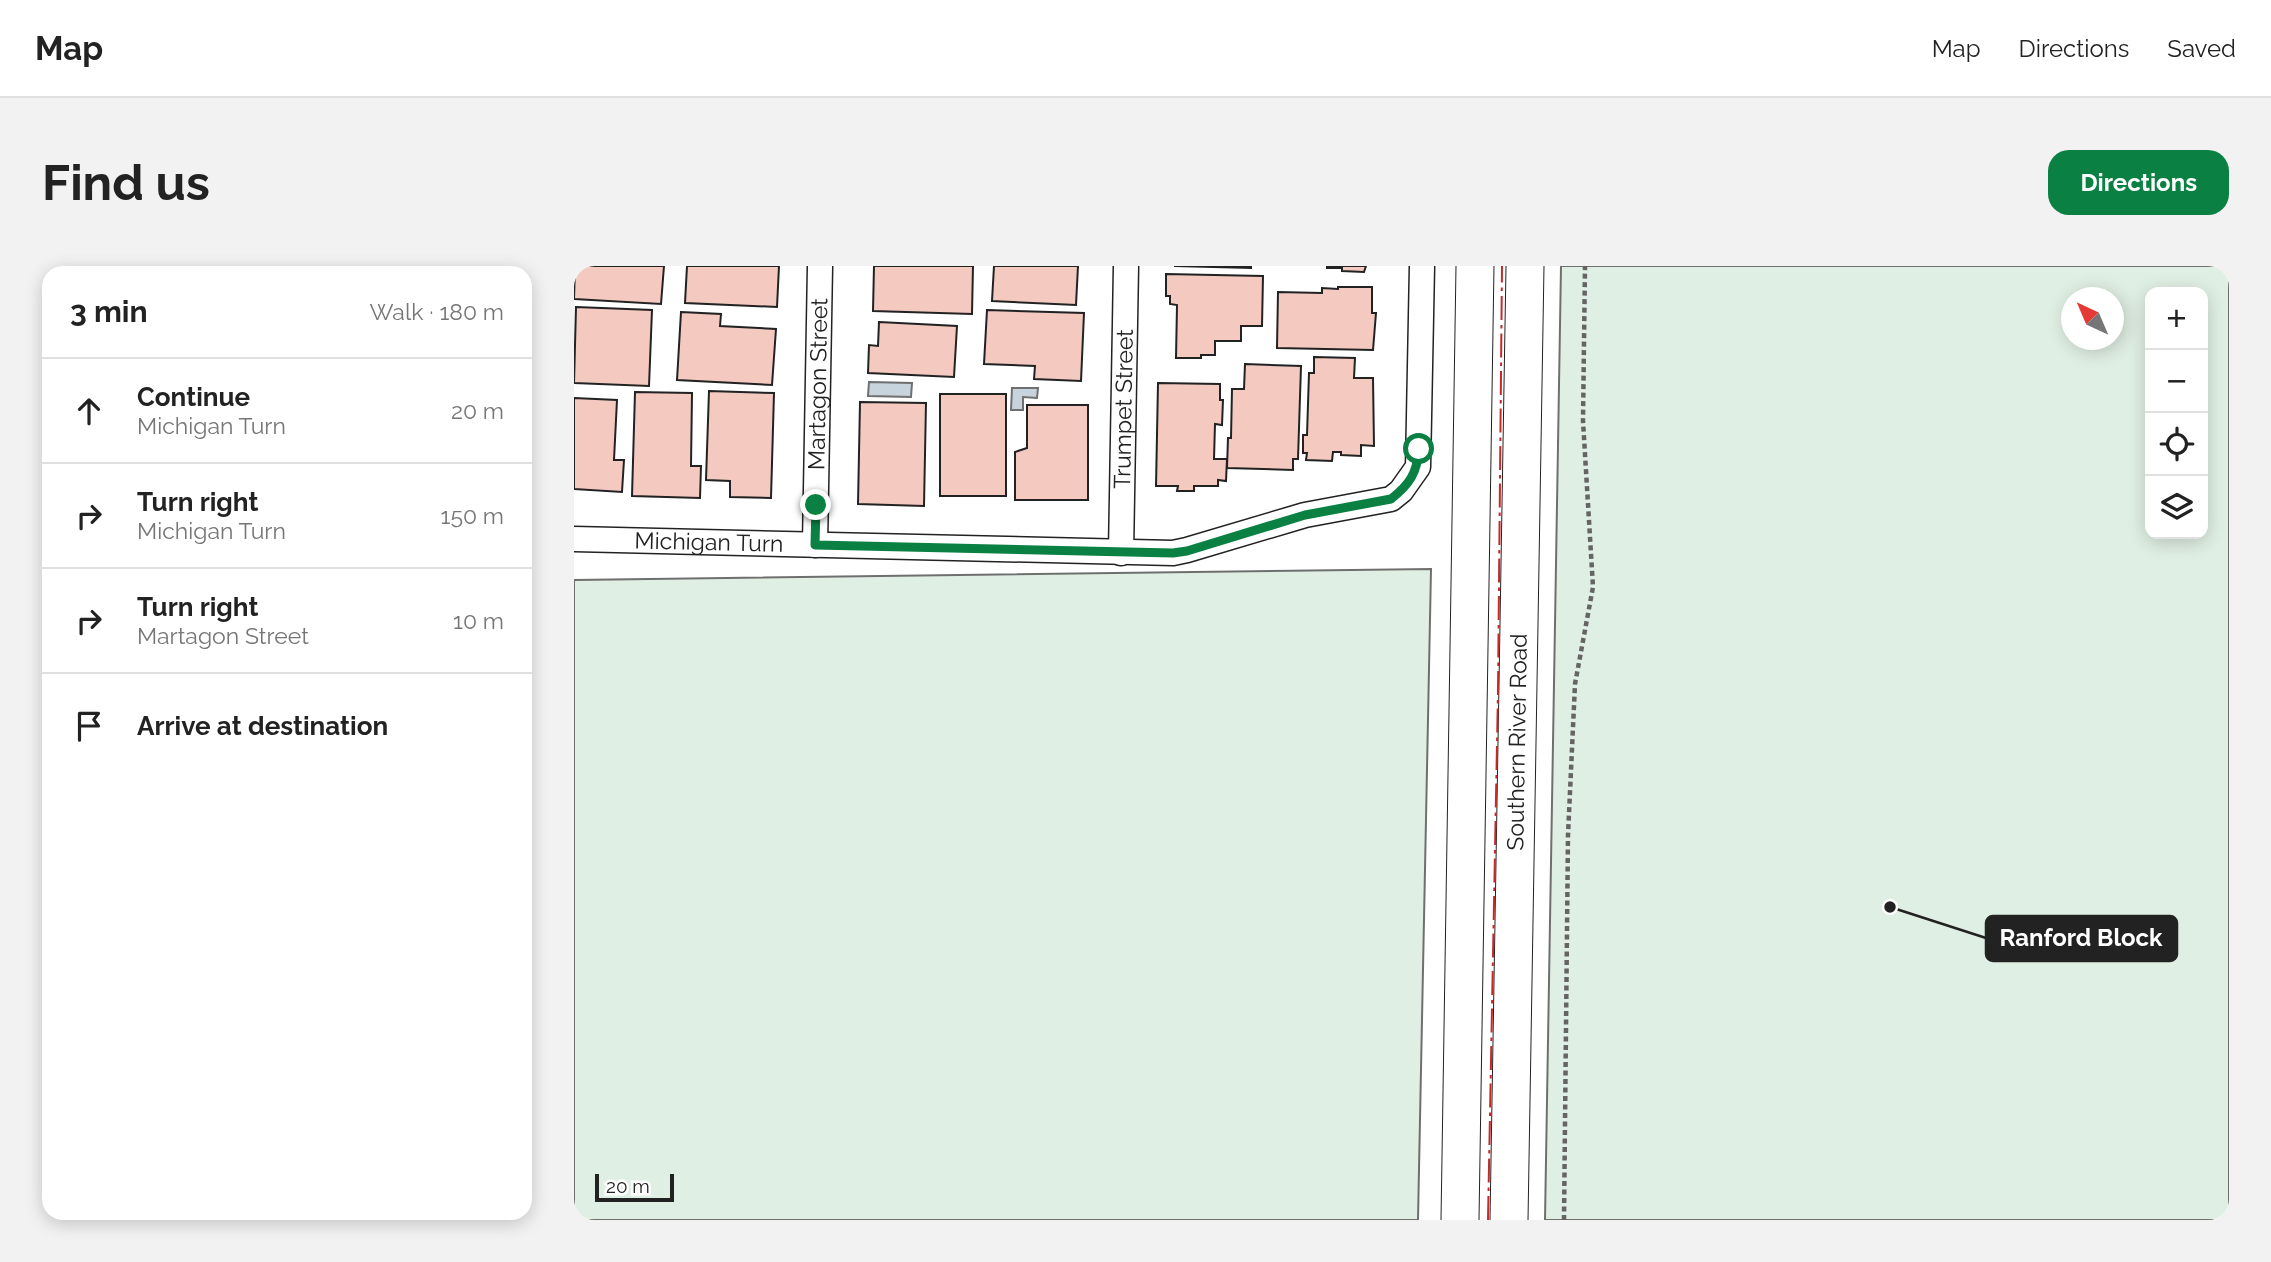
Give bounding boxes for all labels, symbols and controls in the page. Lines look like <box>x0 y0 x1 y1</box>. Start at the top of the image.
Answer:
text: Map <box>35 29 103 68</box>
text: Map <box>1932 34 1981 63</box>
text: Directions <box>2019 34 2129 63</box>
text: Saved <box>2167 34 2236 63</box>
button: Directions <box>2048 150 2229 215</box>
text: Find us <box>42 154 210 211</box>
north arrow <box>2061 287 2124 350</box>
map controls <box>2145 287 2208 539</box>
button: + <box>2145 287 2208 350</box>
text: 3 min <box>70 294 148 329</box>
text: Walk · 180 m <box>370 298 504 325</box>
street label: Martagon Street <box>802 298 832 470</box>
street label: Trumpet Street <box>1108 329 1138 489</box>
button: − <box>2145 350 2208 413</box>
text: Continue <box>137 382 250 412</box>
icon: ahead <box>70 392 108 430</box>
text: 20 m <box>451 397 504 424</box>
text: Michigan Turn <box>137 412 286 439</box>
button: locate <box>2145 413 2208 476</box>
route start <box>1403 433 1434 464</box>
button: layers <box>2145 476 2208 539</box>
text: Turn right <box>137 487 258 517</box>
route end <box>800 489 831 520</box>
icon: right <box>70 497 108 535</box>
text: 150 m <box>441 502 504 529</box>
text: Michigan Turn <box>137 517 286 544</box>
street label: Michigan Turn <box>634 526 784 557</box>
text: Turn right <box>137 592 258 622</box>
icon: right <box>70 602 108 640</box>
text: 10 m <box>453 607 504 634</box>
text: Martagon Street <box>137 622 309 649</box>
street label: Southern River Road <box>1501 633 1532 851</box>
icon: arrive <box>70 707 108 745</box>
text: Arrive at destination <box>137 711 388 741</box>
callout: Ranford Block <box>1986 916 2177 961</box>
text: Ranford Block <box>1999 923 2163 952</box>
scale bar <box>595 1171 674 1203</box>
text: 20 m <box>606 1175 650 1197</box>

